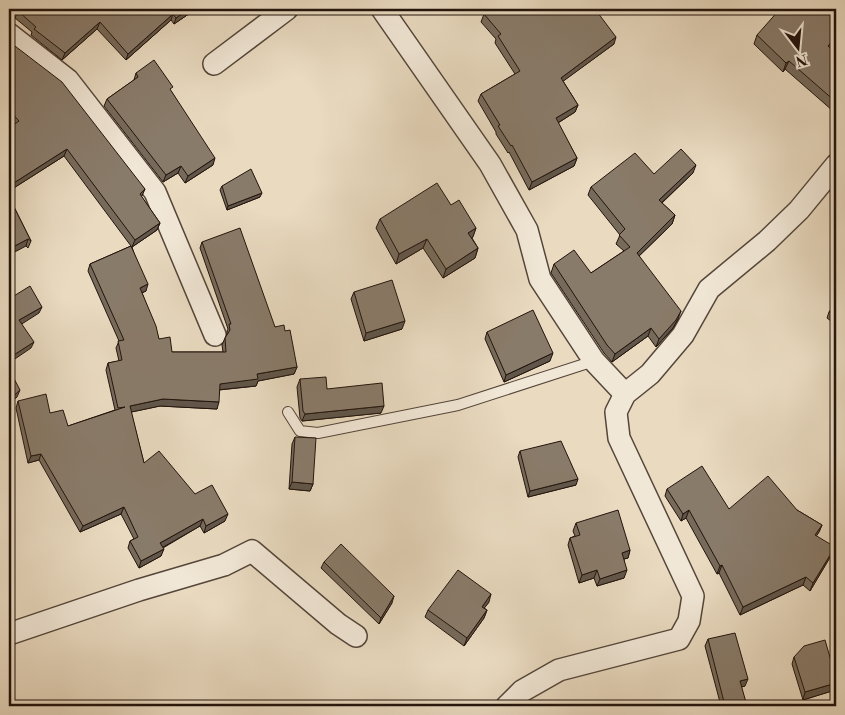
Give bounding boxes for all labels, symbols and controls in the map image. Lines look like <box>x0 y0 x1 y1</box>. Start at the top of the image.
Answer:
north arrow <box>772 22 822 72</box>
text: N <box>794 49 809 70</box>

